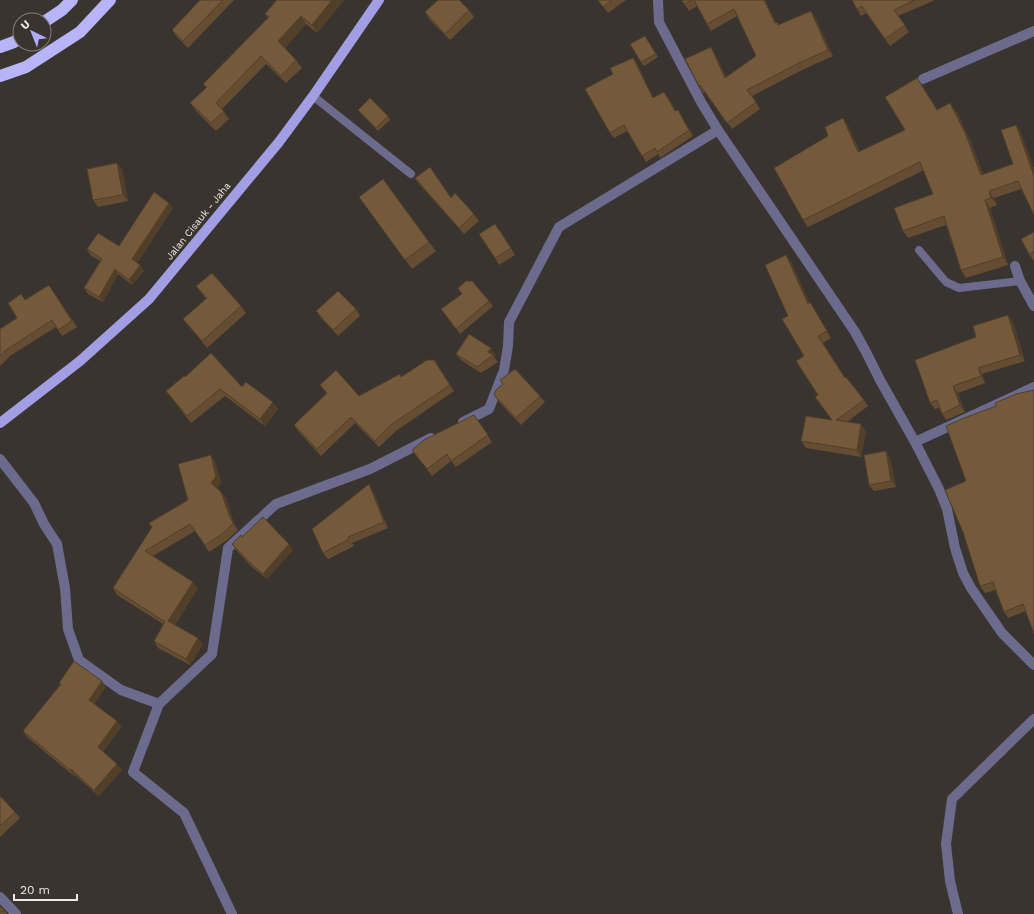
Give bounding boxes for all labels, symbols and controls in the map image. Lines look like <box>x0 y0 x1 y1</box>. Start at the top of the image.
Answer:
north arrow <box>12 12 52 52</box>
text: U <box>18 18 33 32</box>
street label: Jalan Cisauk - Jaha <box>163 180 233 262</box>
scale bar <box>14 876 77 902</box>
text: 20 m <box>20 883 50 897</box>

